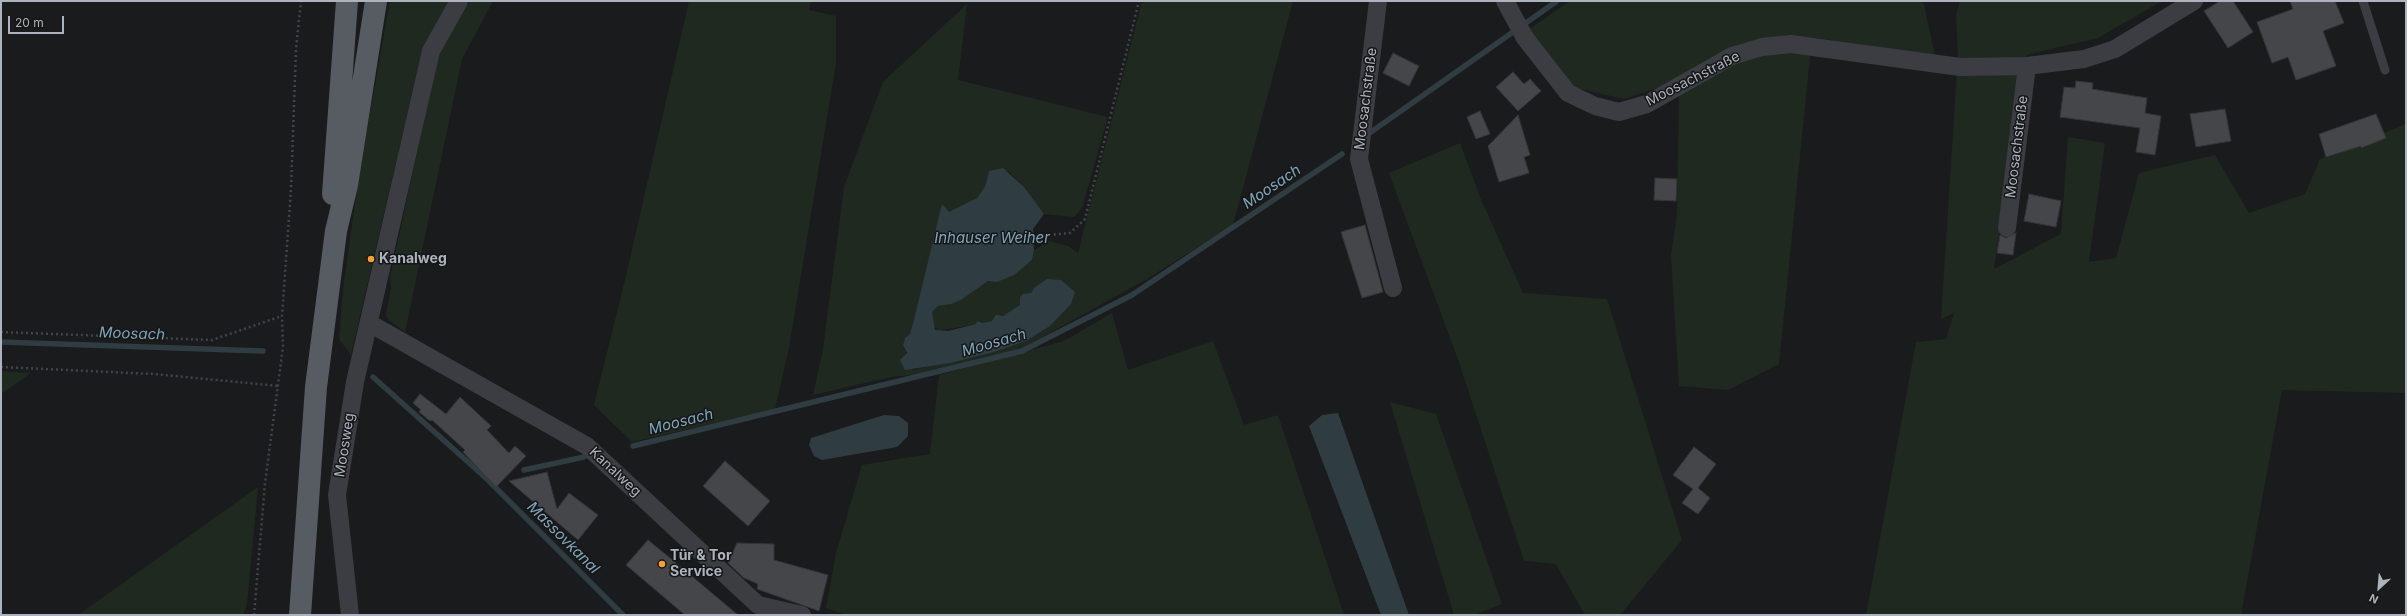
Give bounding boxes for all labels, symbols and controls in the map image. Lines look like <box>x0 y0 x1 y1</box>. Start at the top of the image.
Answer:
scale bar <box>10 8 66 34</box>
text: 20 m <box>15 15 44 30</box>
street label: Moosachstraße <box>1351 47 1381 151</box>
street label: Moosachstraße <box>1643 48 1743 110</box>
street label: Moosachstraße <box>2002 95 2032 199</box>
water label: Moosach <box>1240 161 1304 213</box>
water label: Inhauser Weiher <box>934 229 1050 247</box>
place label: Kanalweg <box>379 251 447 267</box>
marker: Kanalweg <box>366 254 376 264</box>
water label: Moosach <box>99 324 165 344</box>
water label: Moosach <box>960 325 1028 361</box>
water label: Moosach <box>647 405 715 439</box>
street label: Moosweg <box>332 412 358 478</box>
street label: Kanalweg <box>586 444 644 500</box>
water label: Massovkanal <box>523 498 603 578</box>
place label: Tür & Tor Service <box>670 548 732 580</box>
marker: Tür & Tor Service <box>657 559 667 569</box>
north arrow <box>2359 568 2399 608</box>
text: N <box>2367 591 2381 607</box>

